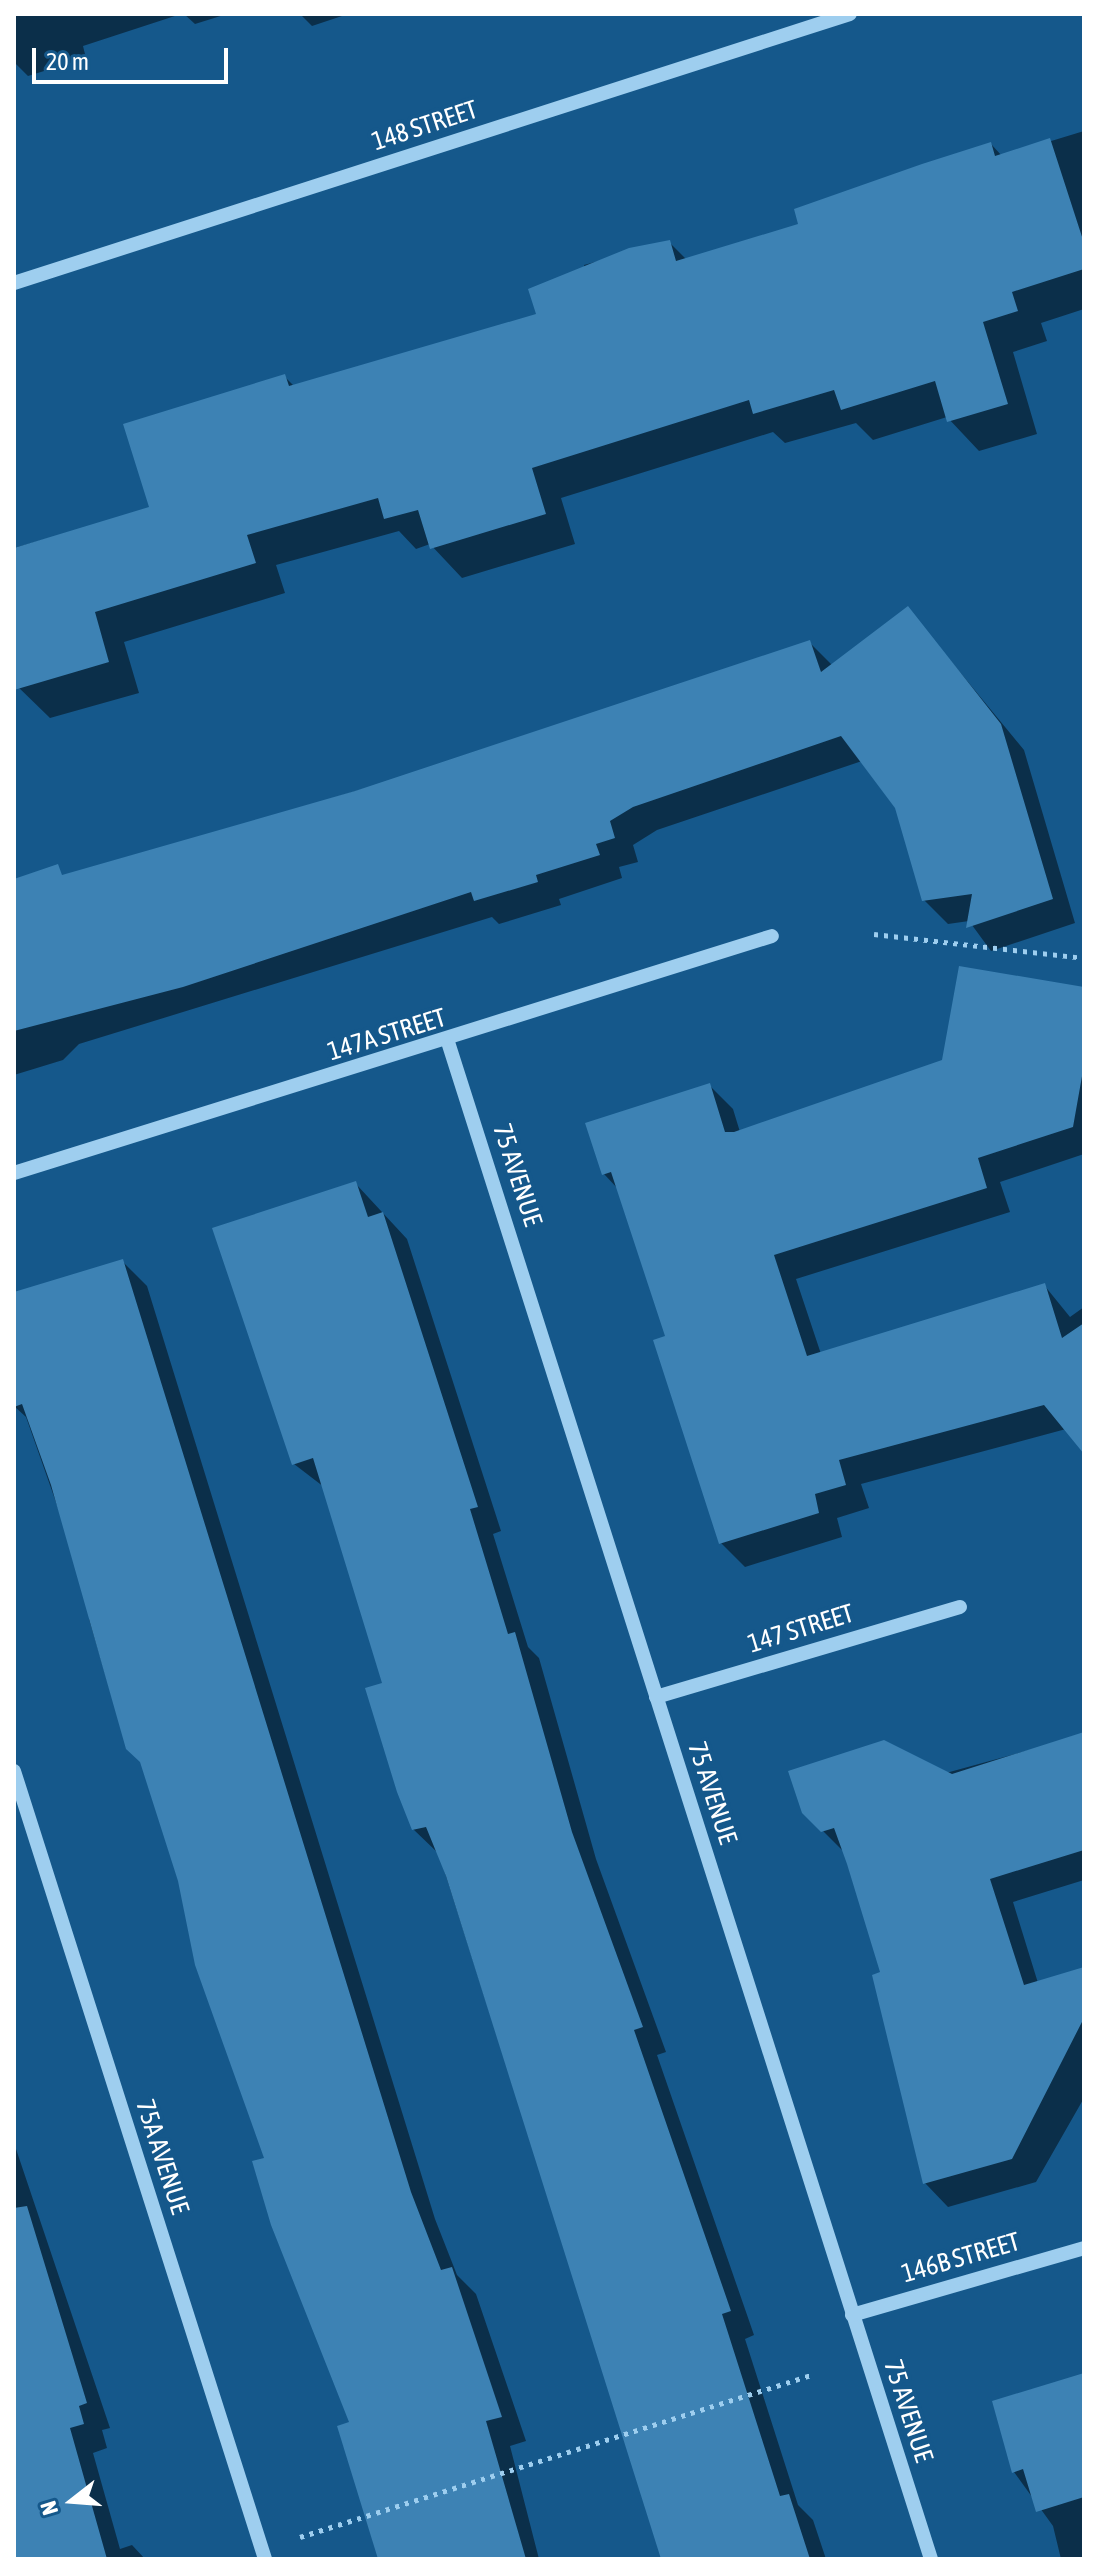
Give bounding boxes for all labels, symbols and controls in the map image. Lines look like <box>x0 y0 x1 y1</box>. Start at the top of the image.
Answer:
scale bar <box>36 32 232 82</box>
text: 20 m <box>46 48 89 75</box>
street label: 148 STREET <box>368 94 482 158</box>
street label: 147A STREET <box>324 1002 450 1068</box>
street label: 75 AVENUE <box>486 1120 548 1230</box>
street label: 147 STREET <box>744 1598 858 1660</box>
street label: 75 AVENUE <box>681 1738 743 1848</box>
street label: 75A AVENUE <box>129 2096 195 2218</box>
street label: 146B STREET <box>898 2226 1024 2290</box>
street label: 75 AVENUE <box>877 2356 939 2466</box>
north arrow <box>32 2461 112 2541</box>
text: N <box>35 2498 63 2518</box>

